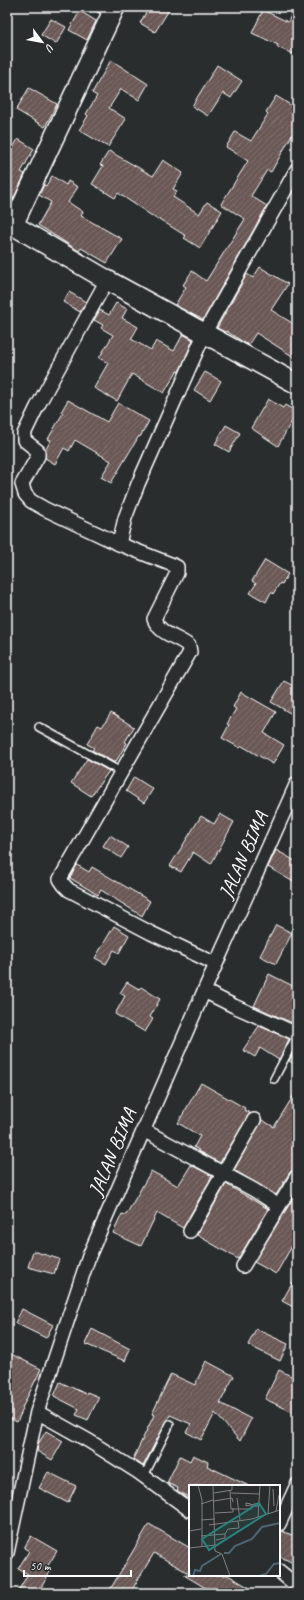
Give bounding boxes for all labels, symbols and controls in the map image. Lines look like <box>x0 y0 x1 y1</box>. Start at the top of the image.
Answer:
north arrow <box>22 22 62 62</box>
text: U <box>42 41 58 56</box>
street label: JALAN BIMA <box>213 807 274 903</box>
street label: JALAN BIMA <box>82 1104 142 1201</box>
inset map <box>189 1485 280 1576</box>
scale bar <box>24 1552 131 1578</box>
text: 50 m <box>30 1558 52 1574</box>

